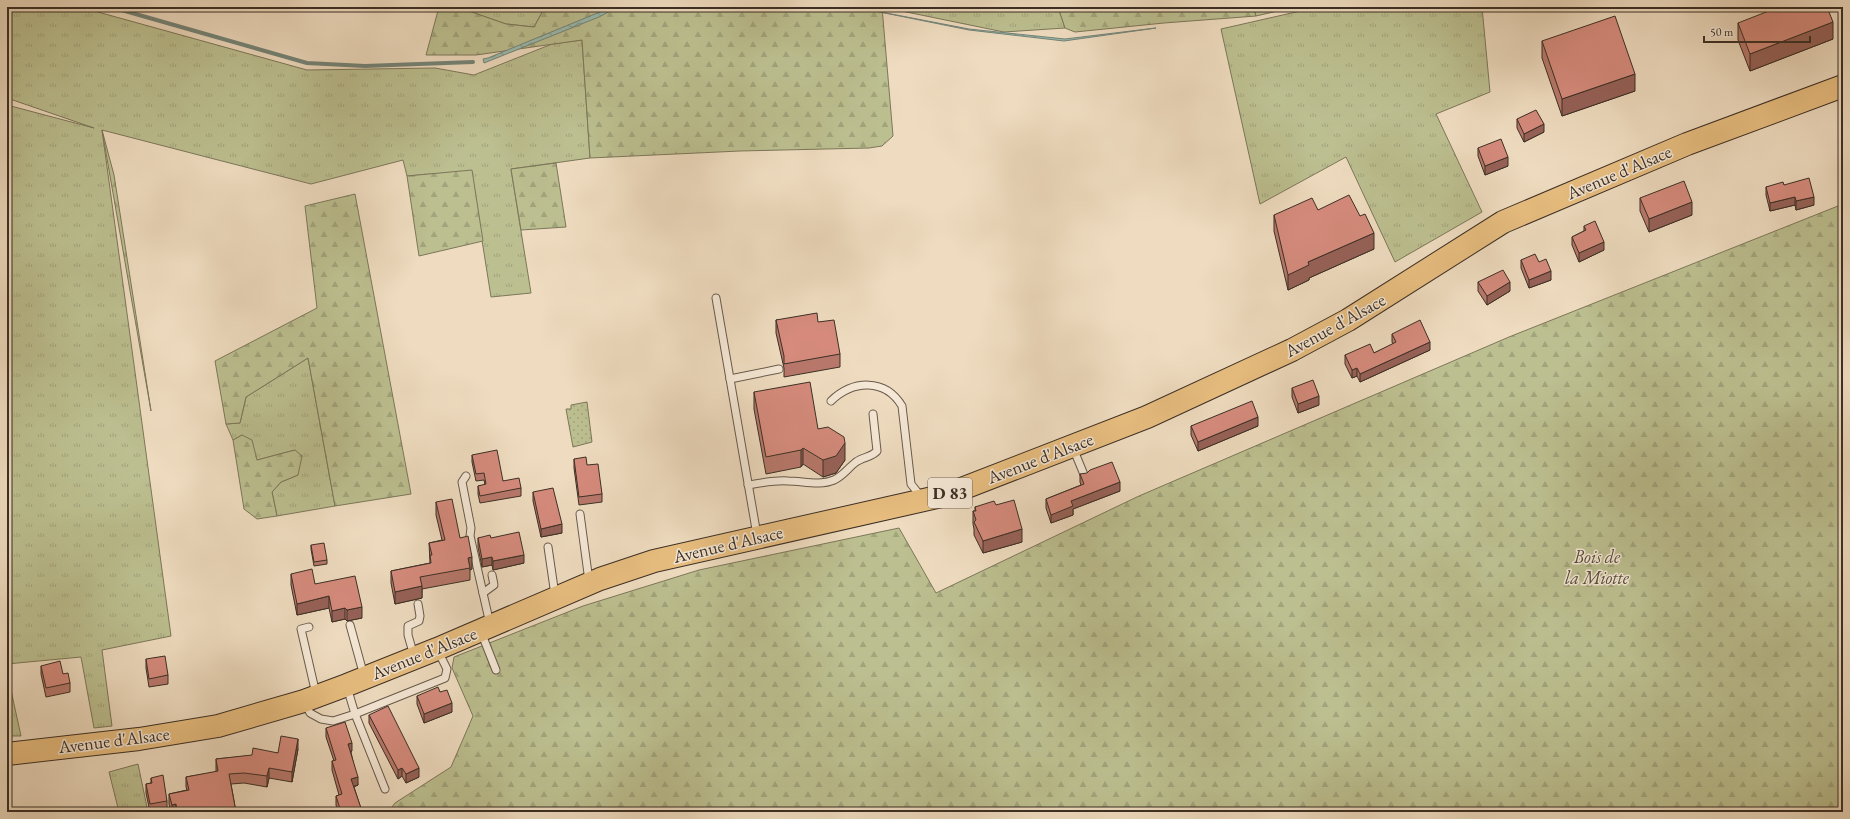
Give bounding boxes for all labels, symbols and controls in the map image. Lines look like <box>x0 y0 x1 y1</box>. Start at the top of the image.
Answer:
scale bar <box>1704 18 1810 44</box>
text: 50 m <box>1710 24 1734 40</box>
street label: Avenue d'Alsace <box>1562 140 1675 205</box>
street label: Avenue d'Alsace <box>1280 288 1389 363</box>
street label: Avenue d'Alsace <box>983 427 1096 489</box>
road number: D 83 <box>928 478 972 508</box>
street label: Avenue d'Alsace <box>670 520 785 568</box>
park label: Bois de la Miotte <box>1565 545 1630 589</box>
street label: Avenue d'Alsace <box>367 621 480 685</box>
street label: Avenue d'Alsace <box>56 722 171 758</box>

